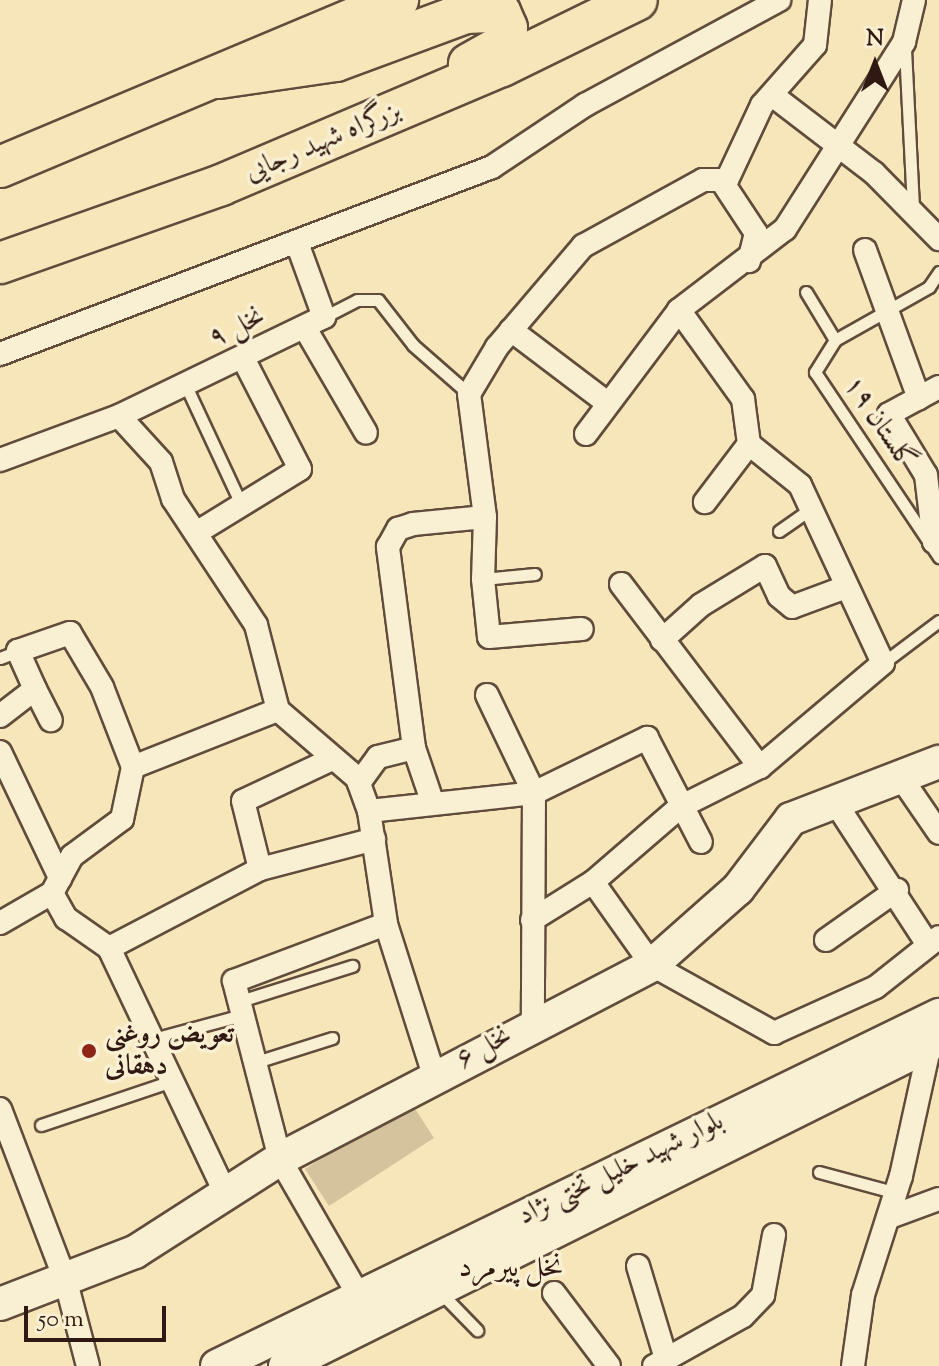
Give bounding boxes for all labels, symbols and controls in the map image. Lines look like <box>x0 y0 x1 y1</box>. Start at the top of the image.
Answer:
north arrow <box>835 24 915 104</box>
text: N <box>866 24 884 56</box>
street label: بزرگراه شهید رجایی <box>240 94 406 190</box>
street label: نخل ۹ <box>203 300 271 356</box>
street label: گلستان ۱۹ <box>836 370 922 476</box>
place label: تعویض روغنی دهقانی <box>105 1018 234 1084</box>
street label: نخل ۶ <box>450 1019 518 1077</box>
marker: تعویض روغنی دهقانی <box>80 1042 98 1060</box>
street label: بلوار شهید خلیل تختی نژاد <box>513 1105 729 1233</box>
district label: نخل پیرمرد <box>458 1251 564 1287</box>
scale bar <box>28 1290 170 1340</box>
text: 50 m <box>38 1303 84 1337</box>

